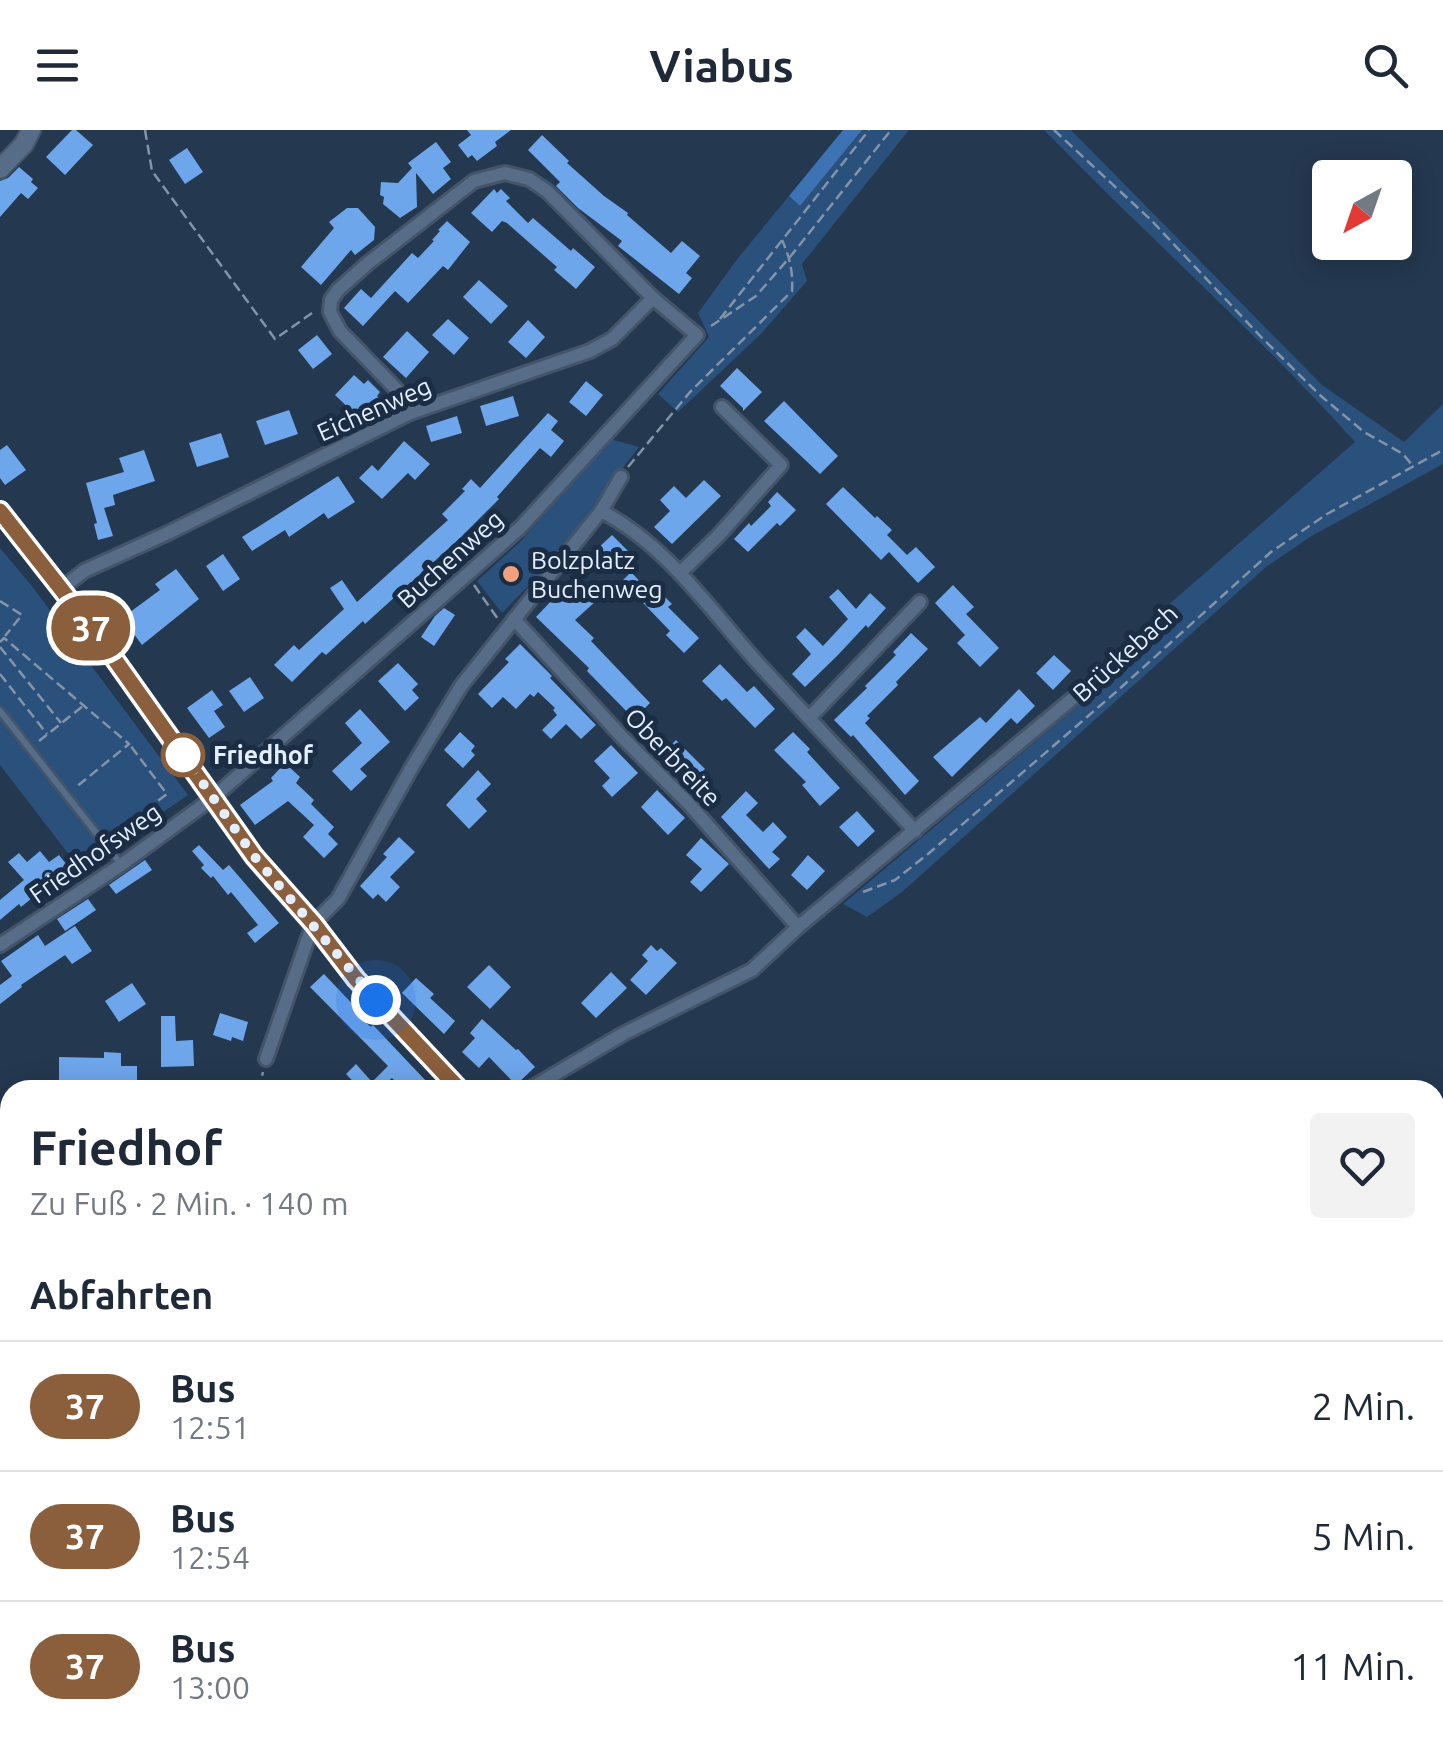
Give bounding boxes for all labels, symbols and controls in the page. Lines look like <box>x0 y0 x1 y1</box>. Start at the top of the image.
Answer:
icon: menu <box>30 38 85 93</box>
icon: search <box>1358 38 1413 93</box>
text: Viabus <box>649 40 794 91</box>
north arrow <box>1312 160 1412 260</box>
map controls <box>1312 160 1412 260</box>
street label: Eichenweg <box>313 371 435 447</box>
street label: Buchenweg <box>392 505 508 613</box>
place label: Bolzplatz Buchenweg <box>531 546 663 603</box>
marker: Bolzplatz Buchenweg <box>500 563 522 585</box>
line badge: 37 <box>46 596 136 660</box>
street label: Brückebach <box>1067 599 1183 707</box>
text: 37 <box>71 608 111 648</box>
street label: Oberbreite <box>620 702 726 812</box>
marker: Friedhof <box>162 734 204 776</box>
place label: Friedhof <box>213 741 314 769</box>
street label: Friedhofsweg <box>24 798 166 908</box>
your location <box>351 975 401 1025</box>
button: heart <box>1310 1113 1415 1218</box>
text: Friedhof <box>30 1120 222 1174</box>
text: Zu Fuß · 2 Min. · 140 m <box>30 1185 349 1221</box>
text: Abfahrten <box>30 1274 213 1316</box>
text: Bus <box>170 1367 235 1409</box>
text: 2 Min. <box>1312 1385 1415 1427</box>
text: 37 <box>65 1386 105 1426</box>
text: 12:51 <box>170 1409 250 1445</box>
text: Bus <box>170 1497 235 1539</box>
text: 5 Min. <box>1312 1515 1415 1557</box>
text: 37 <box>65 1516 105 1556</box>
text: 12:54 <box>170 1539 250 1575</box>
text: Bus <box>170 1627 235 1669</box>
text: 11 Min. <box>1290 1645 1415 1687</box>
text: 37 <box>65 1646 105 1686</box>
text: 13:00 <box>170 1669 250 1705</box>

